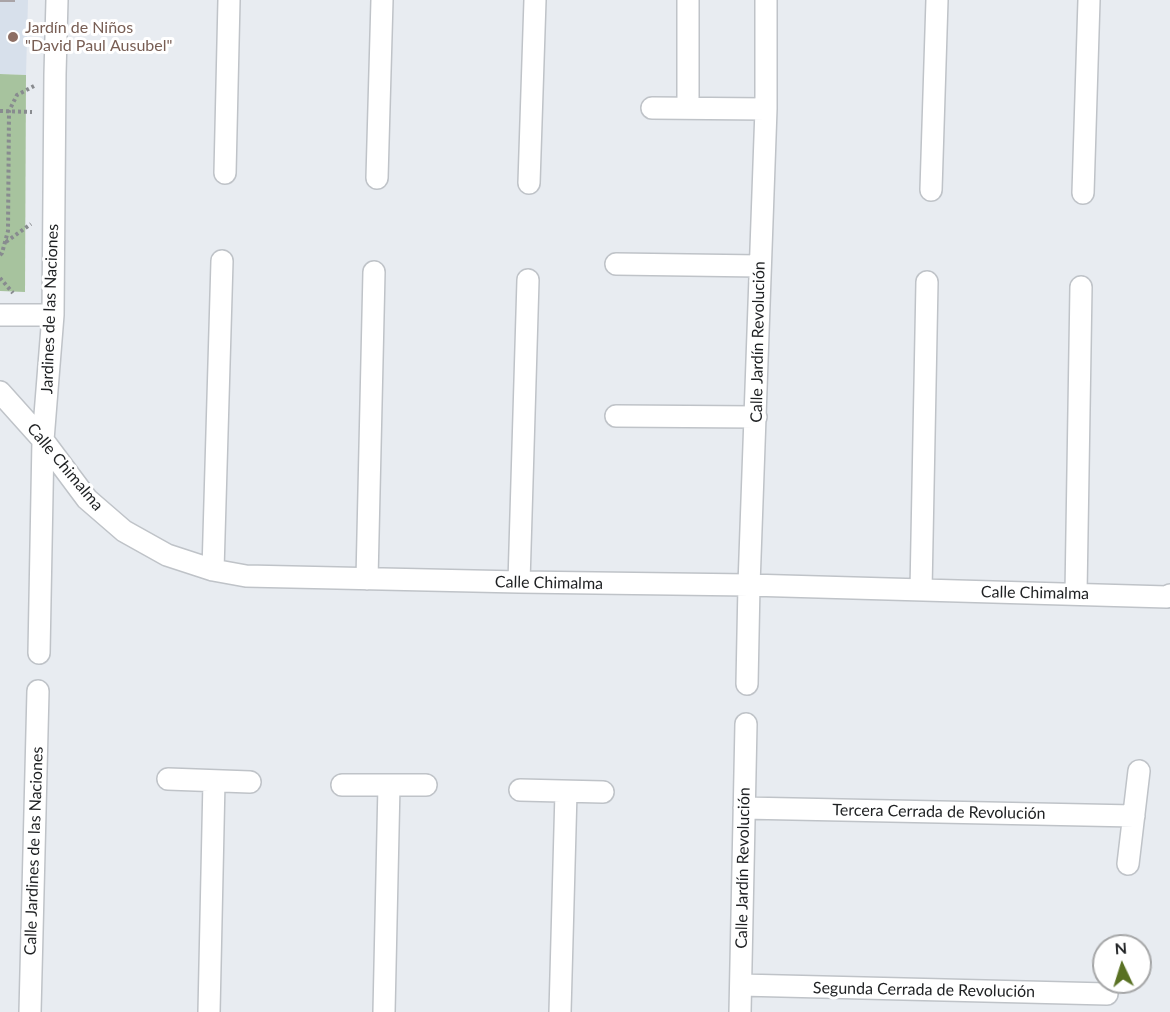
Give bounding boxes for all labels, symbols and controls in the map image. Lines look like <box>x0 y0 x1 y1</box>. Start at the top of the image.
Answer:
place label: Jardín de Niños "David Paul Ausubel" <box>25 18 172 56</box>
marker: Jardín de Niños "David Paul Ausubel" <box>6 30 20 44</box>
street label: Jardines de las Naciones <box>37 224 63 394</box>
street label: Calle Jardín Revolución <box>747 261 769 423</box>
street label: Calle Chimalma <box>23 419 107 515</box>
street label: Calle Chimalma <box>495 572 603 594</box>
street label: Calle Chimalma <box>981 582 1089 604</box>
street label: Calle Jardines de las Naciones <box>21 746 47 956</box>
street label: Calle Jardín Revolución <box>732 787 754 949</box>
street label: Tercera Cerrada de Revolución <box>832 801 1046 823</box>
north arrow <box>1092 934 1152 994</box>
text: N <box>1114 938 1128 957</box>
street label: Segunda Cerrada de Revolución <box>813 978 1035 1002</box>

